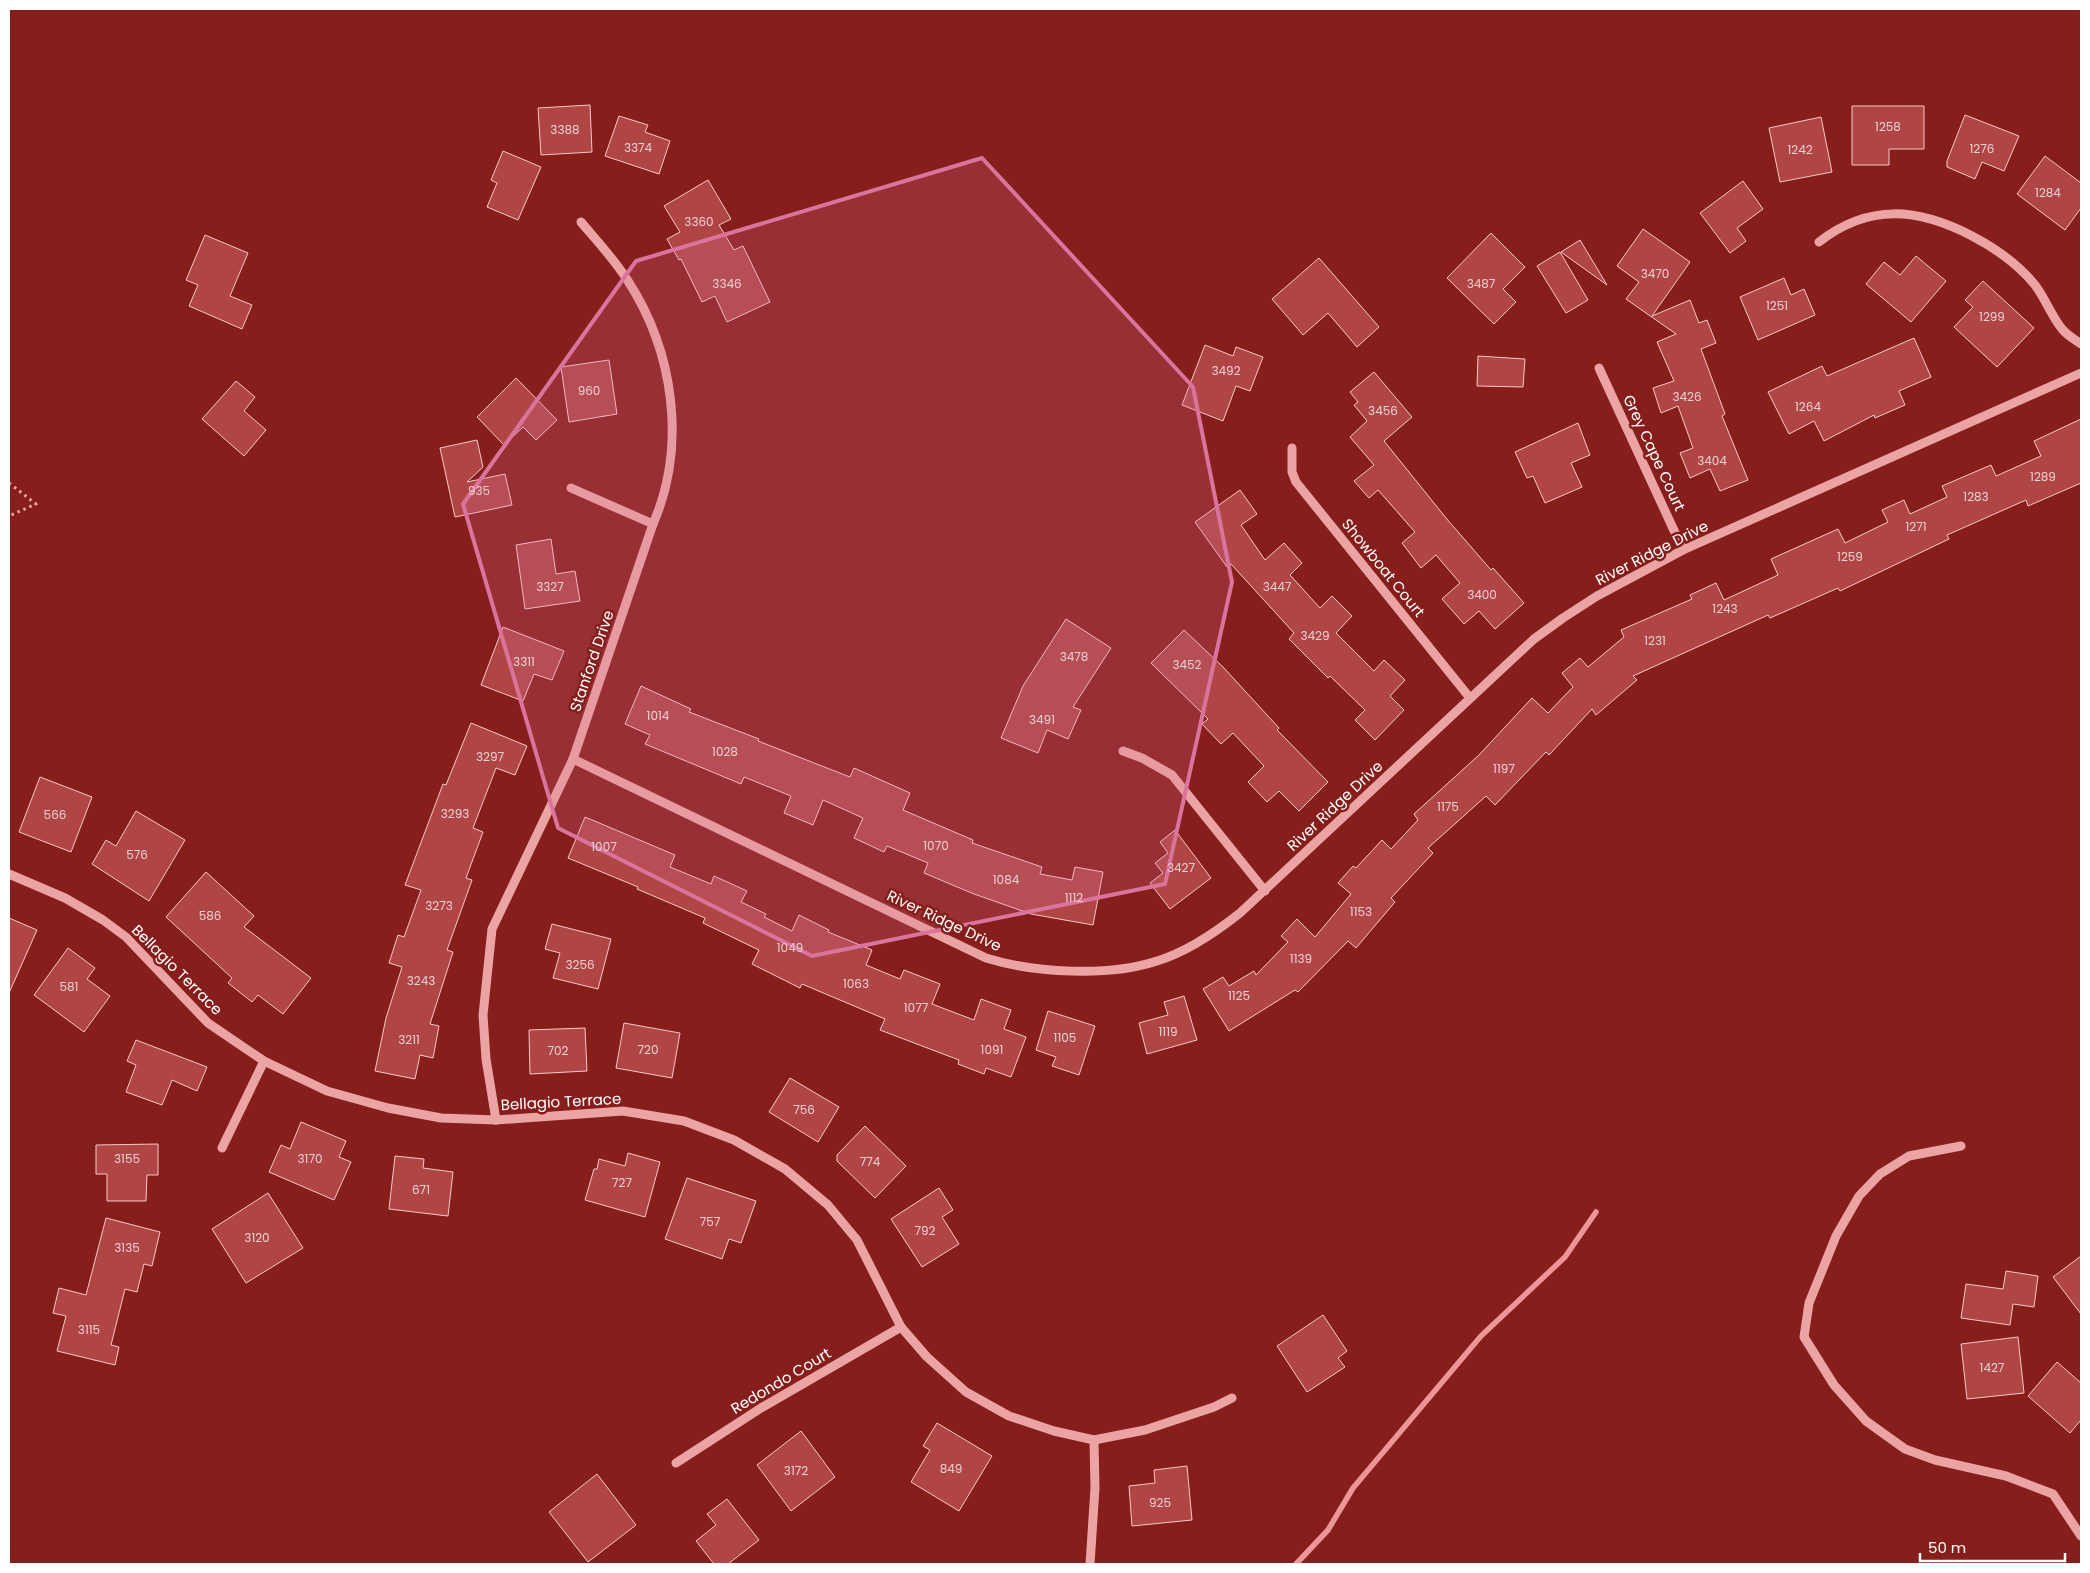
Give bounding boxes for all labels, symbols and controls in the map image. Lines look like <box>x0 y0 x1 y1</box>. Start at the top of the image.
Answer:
house number: 1258 <box>1875 118 1901 135</box>
house number: 3388 <box>550 121 580 138</box>
house number: 3374 <box>624 139 653 156</box>
house number: 1276 <box>1970 140 1994 157</box>
house number: 1242 <box>1787 141 1813 158</box>
house number: 1284 <box>2035 184 2061 201</box>
house number: 3360 <box>684 213 714 230</box>
house number: 3470 <box>1641 265 1669 282</box>
house number: 3346 <box>712 275 742 292</box>
house number: 3487 <box>1467 275 1496 292</box>
house number: 1251 <box>1766 297 1788 314</box>
house number: 1299 <box>1979 308 2005 325</box>
house number: 3492 <box>1211 362 1241 379</box>
house number: 960 <box>578 382 600 399</box>
house number: 3426 <box>1672 388 1702 405</box>
street label: Grey Cape Court <box>1618 391 1691 514</box>
house number: 1264 <box>1795 398 1821 415</box>
house number: 3456 <box>1368 402 1398 419</box>
house number: 3404 <box>1697 452 1727 469</box>
house number: 1289 <box>2030 468 2056 485</box>
house number: 935 <box>468 482 490 499</box>
house number: 1283 <box>1963 488 1989 505</box>
street label: Showboat Court <box>1337 514 1430 622</box>
street label: River Ridge Drive <box>1592 515 1712 590</box>
house number: 1271 <box>1905 518 1927 535</box>
house number: 1259 <box>1837 548 1863 565</box>
house number: 3327 <box>536 578 564 595</box>
house number: 3447 <box>1263 578 1292 595</box>
house number: 3400 <box>1467 586 1497 603</box>
house number: 1243 <box>1712 600 1738 617</box>
street label: Stanford Drive <box>564 607 619 714</box>
house number: 3429 <box>1300 627 1330 644</box>
house number: 1231 <box>1644 632 1666 649</box>
house number: 3478 <box>1060 648 1088 665</box>
house number: 3311 <box>513 653 535 670</box>
house number: 3452 <box>1172 656 1202 673</box>
house number: 1014 <box>647 707 670 724</box>
house number: 3491 <box>1029 711 1055 728</box>
house number: 1028 <box>712 743 738 760</box>
house number: 3297 <box>476 748 504 765</box>
street label: River Ridge Drive <box>1282 756 1387 856</box>
house number: 1197 <box>1493 760 1515 777</box>
house number: 1175 <box>1437 798 1459 815</box>
house number: 3293 <box>441 805 469 822</box>
house number: 566 <box>44 806 66 823</box>
house number: 1070 <box>923 837 949 854</box>
house number: 1007 <box>591 838 617 855</box>
house number: 576 <box>126 846 148 863</box>
house number: 3427 <box>1167 859 1195 876</box>
house number: 1084 <box>993 871 1020 888</box>
street label: River Ridge Drive <box>884 885 1005 956</box>
house number: 1112 <box>1065 889 1083 906</box>
house number: 3273 <box>425 897 453 914</box>
house number: 1153 <box>1350 903 1372 920</box>
house number: 586 <box>199 907 221 924</box>
street label: Bellagio Terrace <box>127 920 227 1020</box>
house number: 1049 <box>777 939 803 956</box>
house number: 1139 <box>1290 950 1312 967</box>
house number: 3256 <box>565 956 595 973</box>
house number: 3243 <box>407 972 435 989</box>
house number: 1063 <box>843 975 869 992</box>
house number: 581 <box>60 978 78 995</box>
house number: 1125 <box>1228 987 1250 1004</box>
house number: 1077 <box>904 999 929 1016</box>
house number: 1119 <box>1158 1023 1178 1040</box>
house number: 1105 <box>1054 1029 1076 1046</box>
house number: 3211 <box>398 1031 420 1048</box>
house number: 720 <box>638 1041 659 1058</box>
house number: 1091 <box>981 1041 1003 1058</box>
house number: 702 <box>548 1042 569 1059</box>
street label: Bellagio Terrace <box>500 1088 622 1115</box>
house number: 756 <box>793 1101 815 1118</box>
house number: 3155 <box>114 1150 140 1167</box>
house number: 3170 <box>298 1150 323 1167</box>
house number: 774 <box>860 1153 881 1170</box>
house number: 727 <box>612 1174 632 1191</box>
house number: 671 <box>412 1181 430 1198</box>
house number: 757 <box>700 1213 721 1230</box>
house number: 792 <box>914 1222 936 1239</box>
house number: 3120 <box>244 1229 270 1246</box>
house number: 3135 <box>114 1239 140 1256</box>
house number: 3115 <box>78 1321 100 1338</box>
street label: Redondo Court <box>727 1342 835 1419</box>
house number: 1427 <box>1980 1359 2005 1376</box>
house number: 849 <box>940 1460 962 1477</box>
house number: 3172 <box>784 1462 808 1479</box>
house number: 925 <box>1149 1494 1171 1511</box>
scale bar <box>1920 1530 2065 1562</box>
text: 50 m <box>1928 1537 1966 1558</box>

